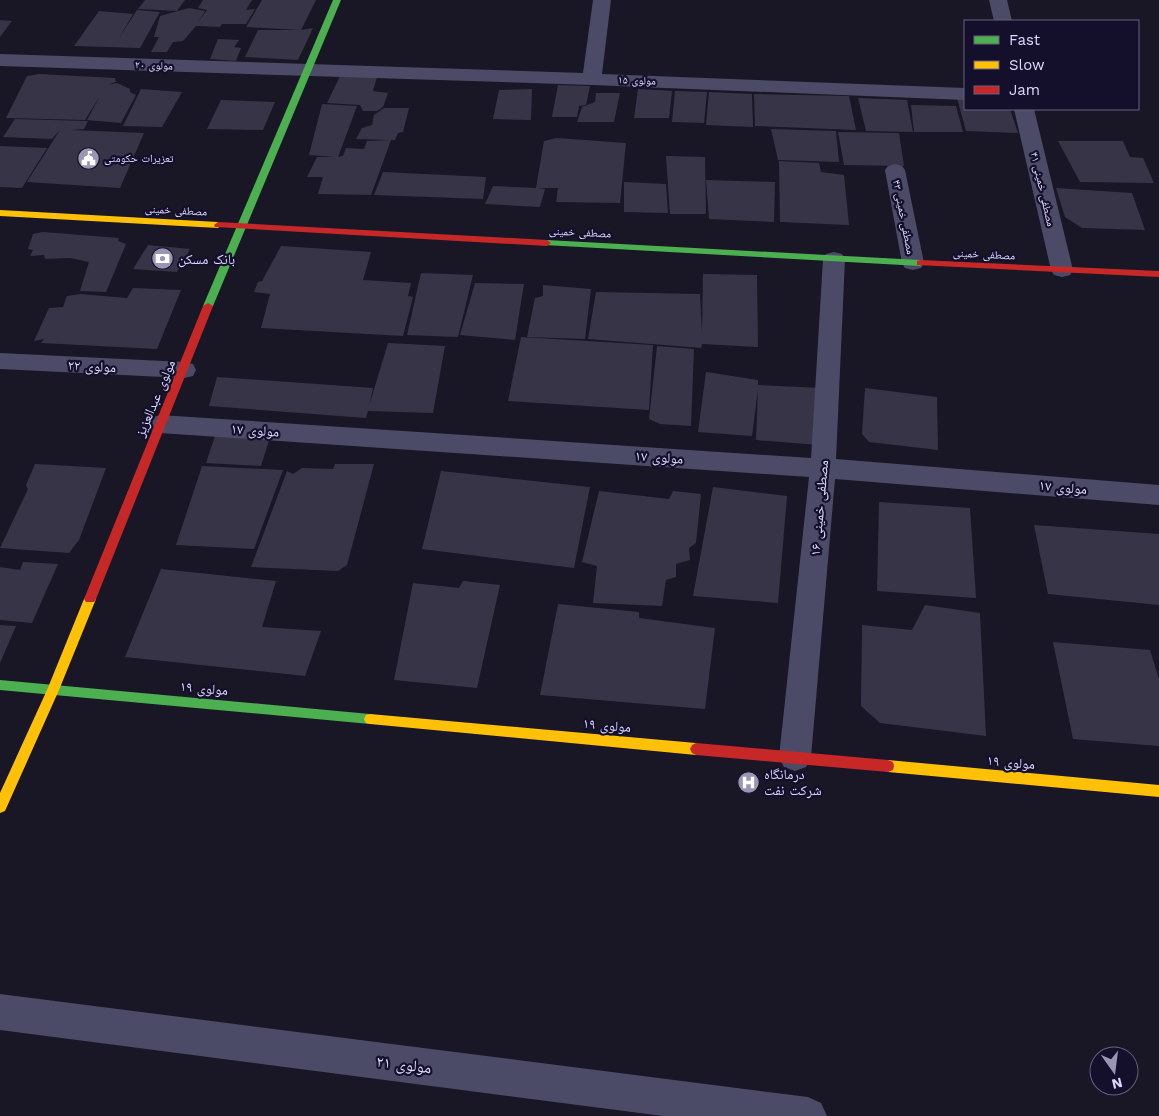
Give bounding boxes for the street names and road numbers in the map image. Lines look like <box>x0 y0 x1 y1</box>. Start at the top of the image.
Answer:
street label: مولوی ۲۰ <box>135 58 173 73</box>
street label: مولوی ۱۵ <box>618 73 656 88</box>
street label: مصطفی خمینی ۴۱ <box>1028 151 1057 228</box>
street label: مصطفی خمینی ۴۳ <box>890 179 917 256</box>
street label: مصطفی خمینی <box>145 202 207 219</box>
street label: مصطفی خمینی <box>549 224 611 241</box>
street label: مصطفی خمینی <box>953 246 1015 263</box>
street label: مولوی ۲۲ <box>67 357 117 376</box>
street label: مولوی عبدالعزیز <box>131 357 179 440</box>
street label: مولوی ۱۷ <box>230 420 280 441</box>
street label: مولوی ۱۷ <box>634 447 684 468</box>
street label: مصطفی خمینی ۱۶ <box>807 459 832 557</box>
street label: مولوی ۱۷ <box>1038 477 1088 498</box>
street label: مولوی ۱۹ <box>179 678 229 699</box>
street label: مولوی ۱۹ <box>582 715 632 736</box>
street label: مولوی ۱۹ <box>986 752 1036 773</box>
street label: مولوی ۲۱ <box>375 1052 433 1078</box>

